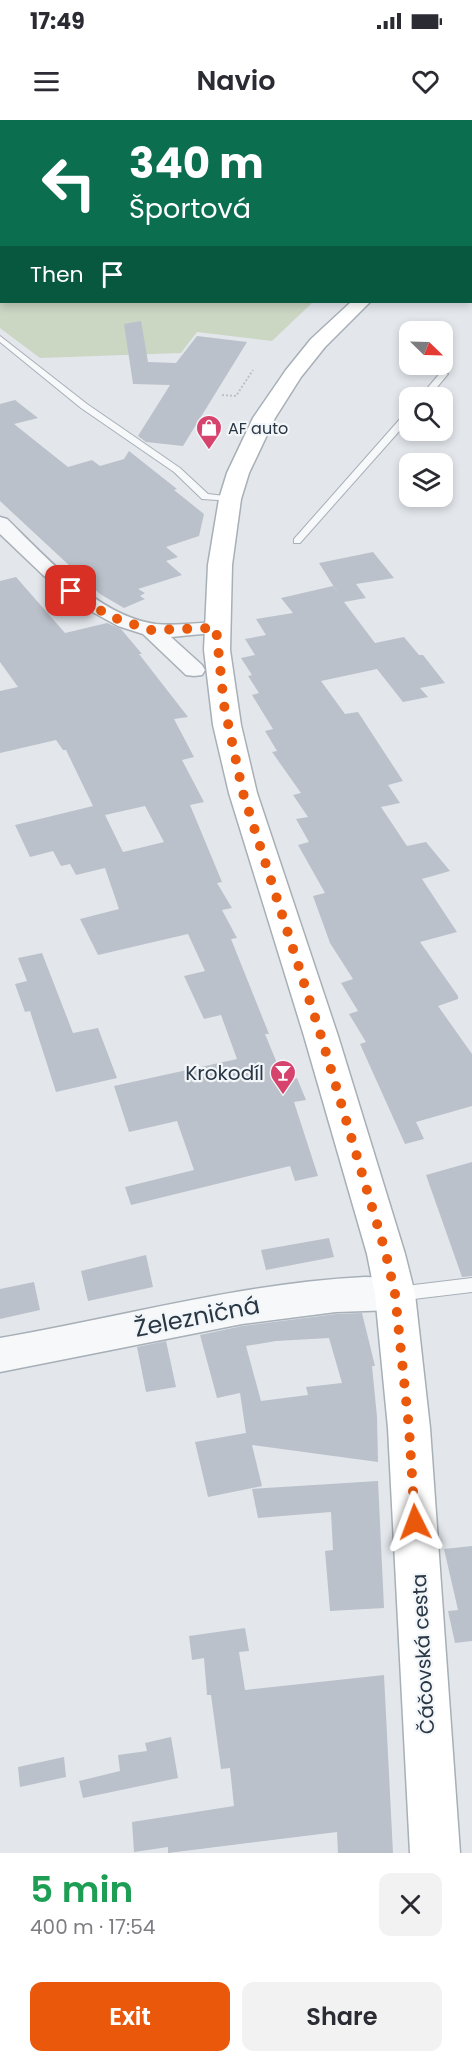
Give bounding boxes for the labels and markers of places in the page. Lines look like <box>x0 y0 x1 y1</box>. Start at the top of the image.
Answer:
shop icon: AF auto <box>194 413 224 451</box>
place label: AF auto <box>228 417 288 440</box>
pin <box>45 565 96 616</box>
bar icon: Krokodíl <box>268 1058 298 1096</box>
place label: Krokodíl <box>185 1059 264 1087</box>

